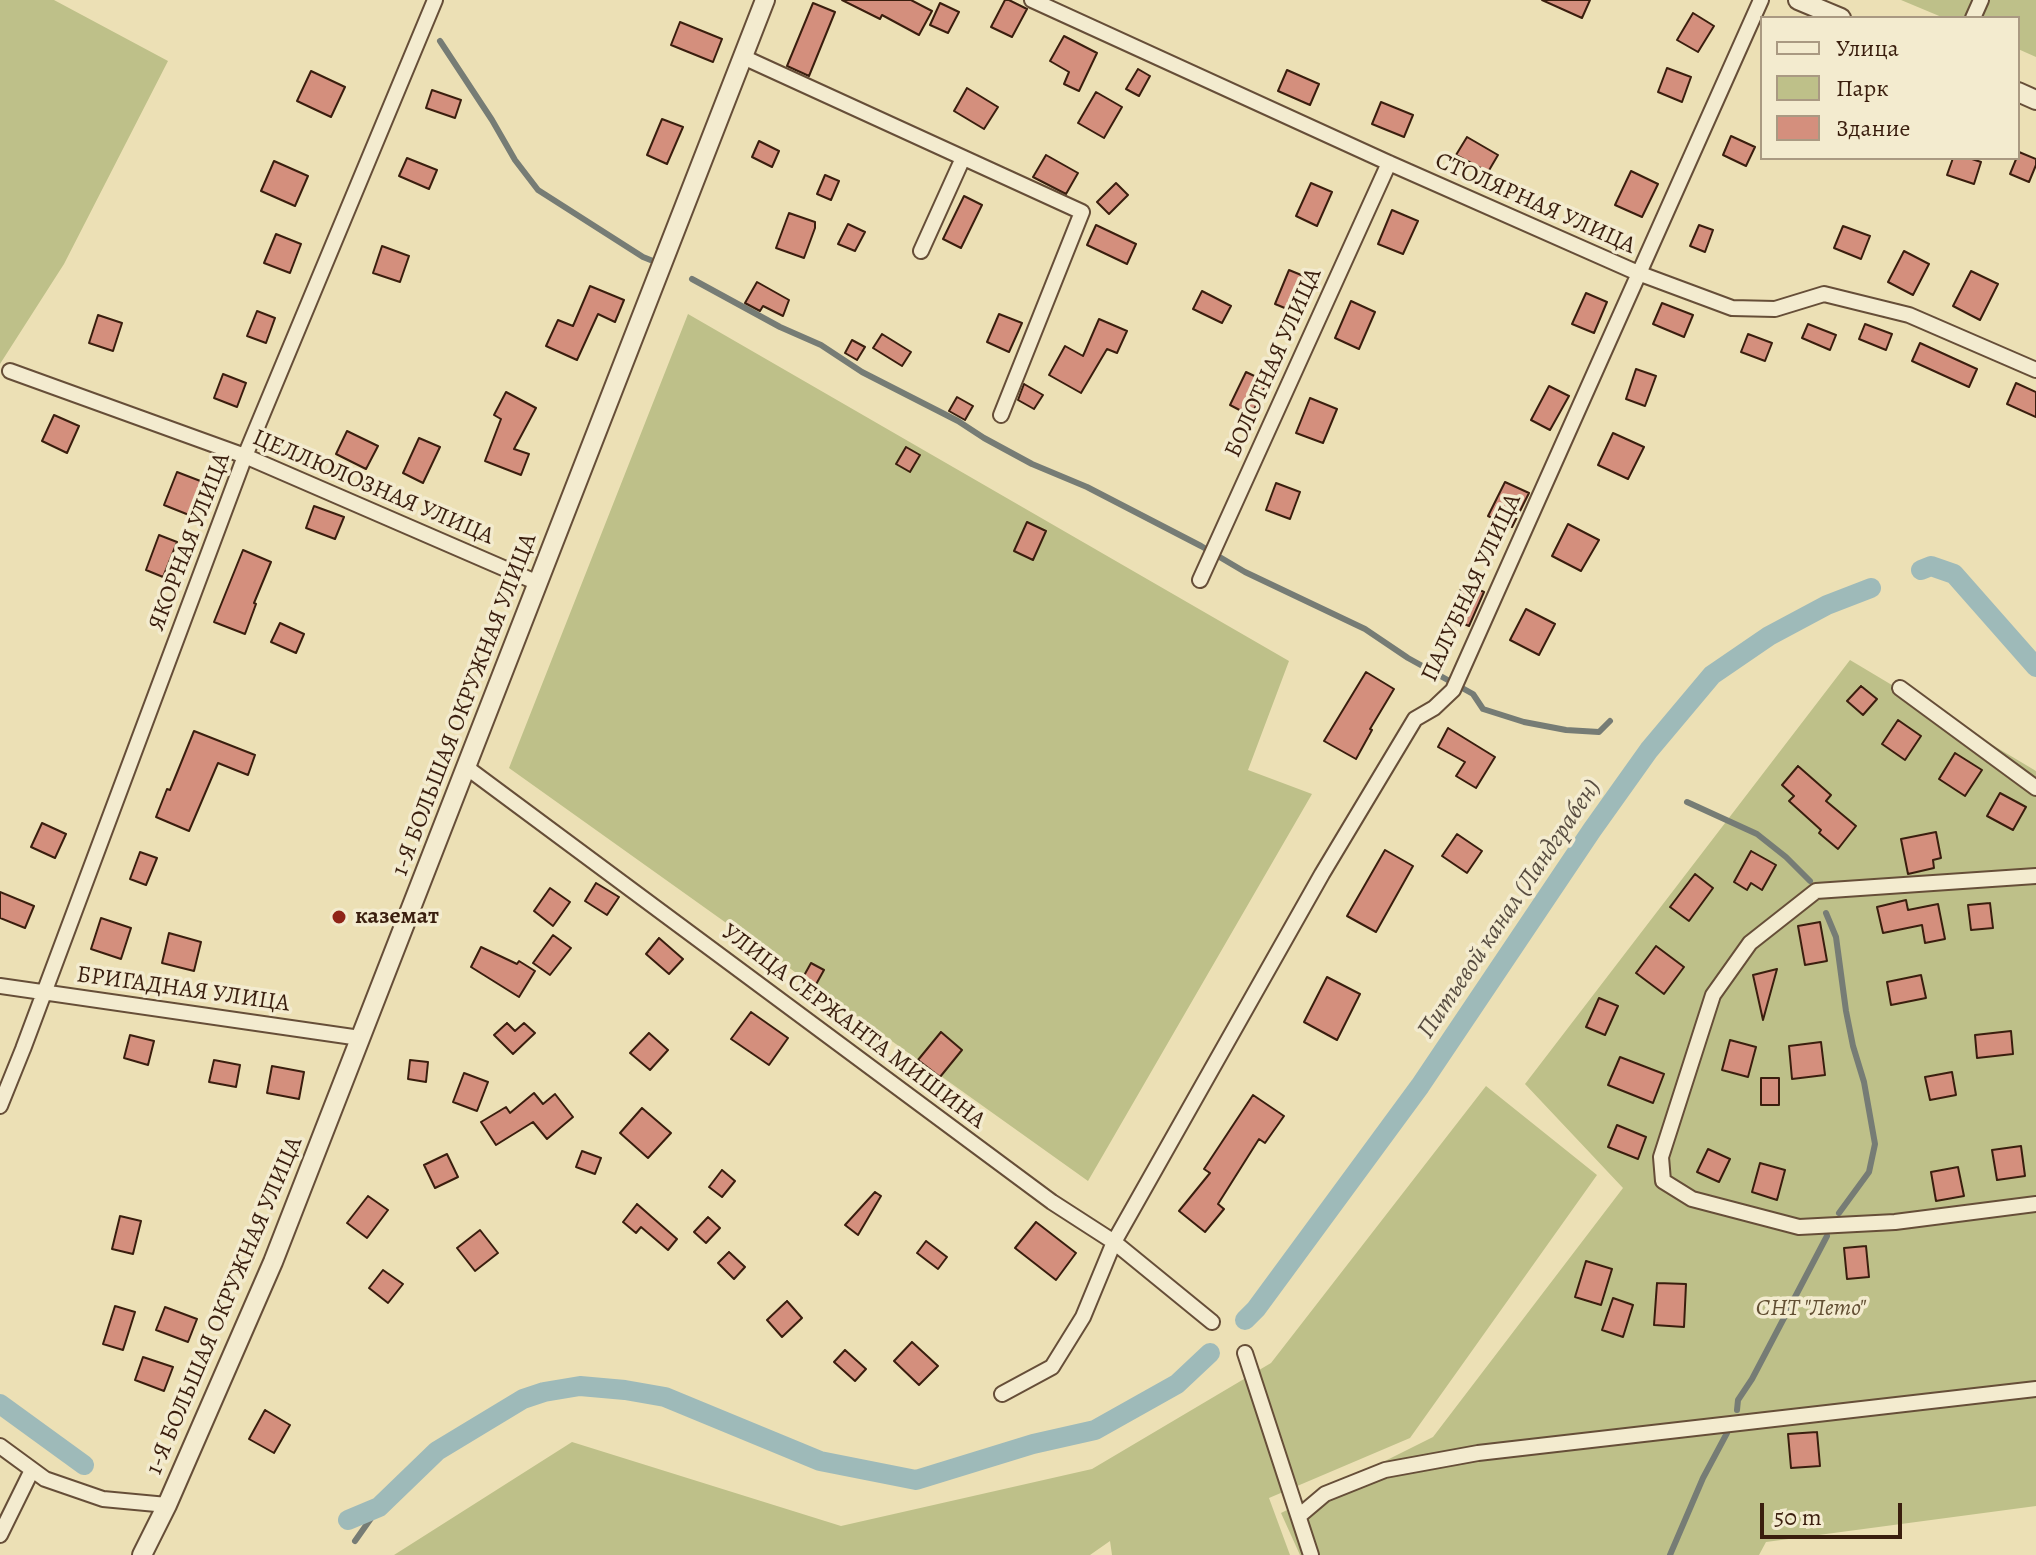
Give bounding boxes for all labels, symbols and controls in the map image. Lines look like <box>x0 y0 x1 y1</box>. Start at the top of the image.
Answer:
legend <box>1760 16 2020 160</box>
text: Улица <box>1836 32 1899 64</box>
text: Парк <box>1836 72 1889 104</box>
text: Здание <box>1836 112 1911 144</box>
street label: СТОЛЯРНАЯ УЛИЦА <box>1430 147 1640 261</box>
street label: БОЛОТНАЯ УЛИЦА <box>1219 264 1329 462</box>
street label: ЦЕЛЛЮЛОЗНАЯ УЛИЦА <box>248 424 498 552</box>
street label: ЯКОРНАЯ УЛИЦА <box>143 449 237 635</box>
street label: ПАЛУБНАЯ УЛИЦА <box>1416 489 1528 687</box>
street label: 1-Я БОЛЬШАЯ ОКРУЖНАЯ УЛИЦА <box>386 530 544 880</box>
water label: Питьевой канал (Ландграбен) <box>1411 773 1609 1045</box>
place label: каземат <box>355 903 439 931</box>
marker: каземат <box>330 908 348 926</box>
street label: УЛИЦА СЕРЖАНТА МИШИНА <box>715 918 991 1136</box>
street label: БРИГАДНАЯ УЛИЦА <box>75 961 291 1019</box>
street label: 1-Я БОЛЬШАЯ ОКРУЖНАЯ УЛИЦА <box>141 1133 309 1479</box>
park label: СНТ "Лето" <box>1756 1295 1866 1323</box>
scale bar <box>1764 1487 1906 1537</box>
text: 50 m <box>1774 1501 1822 1533</box>

